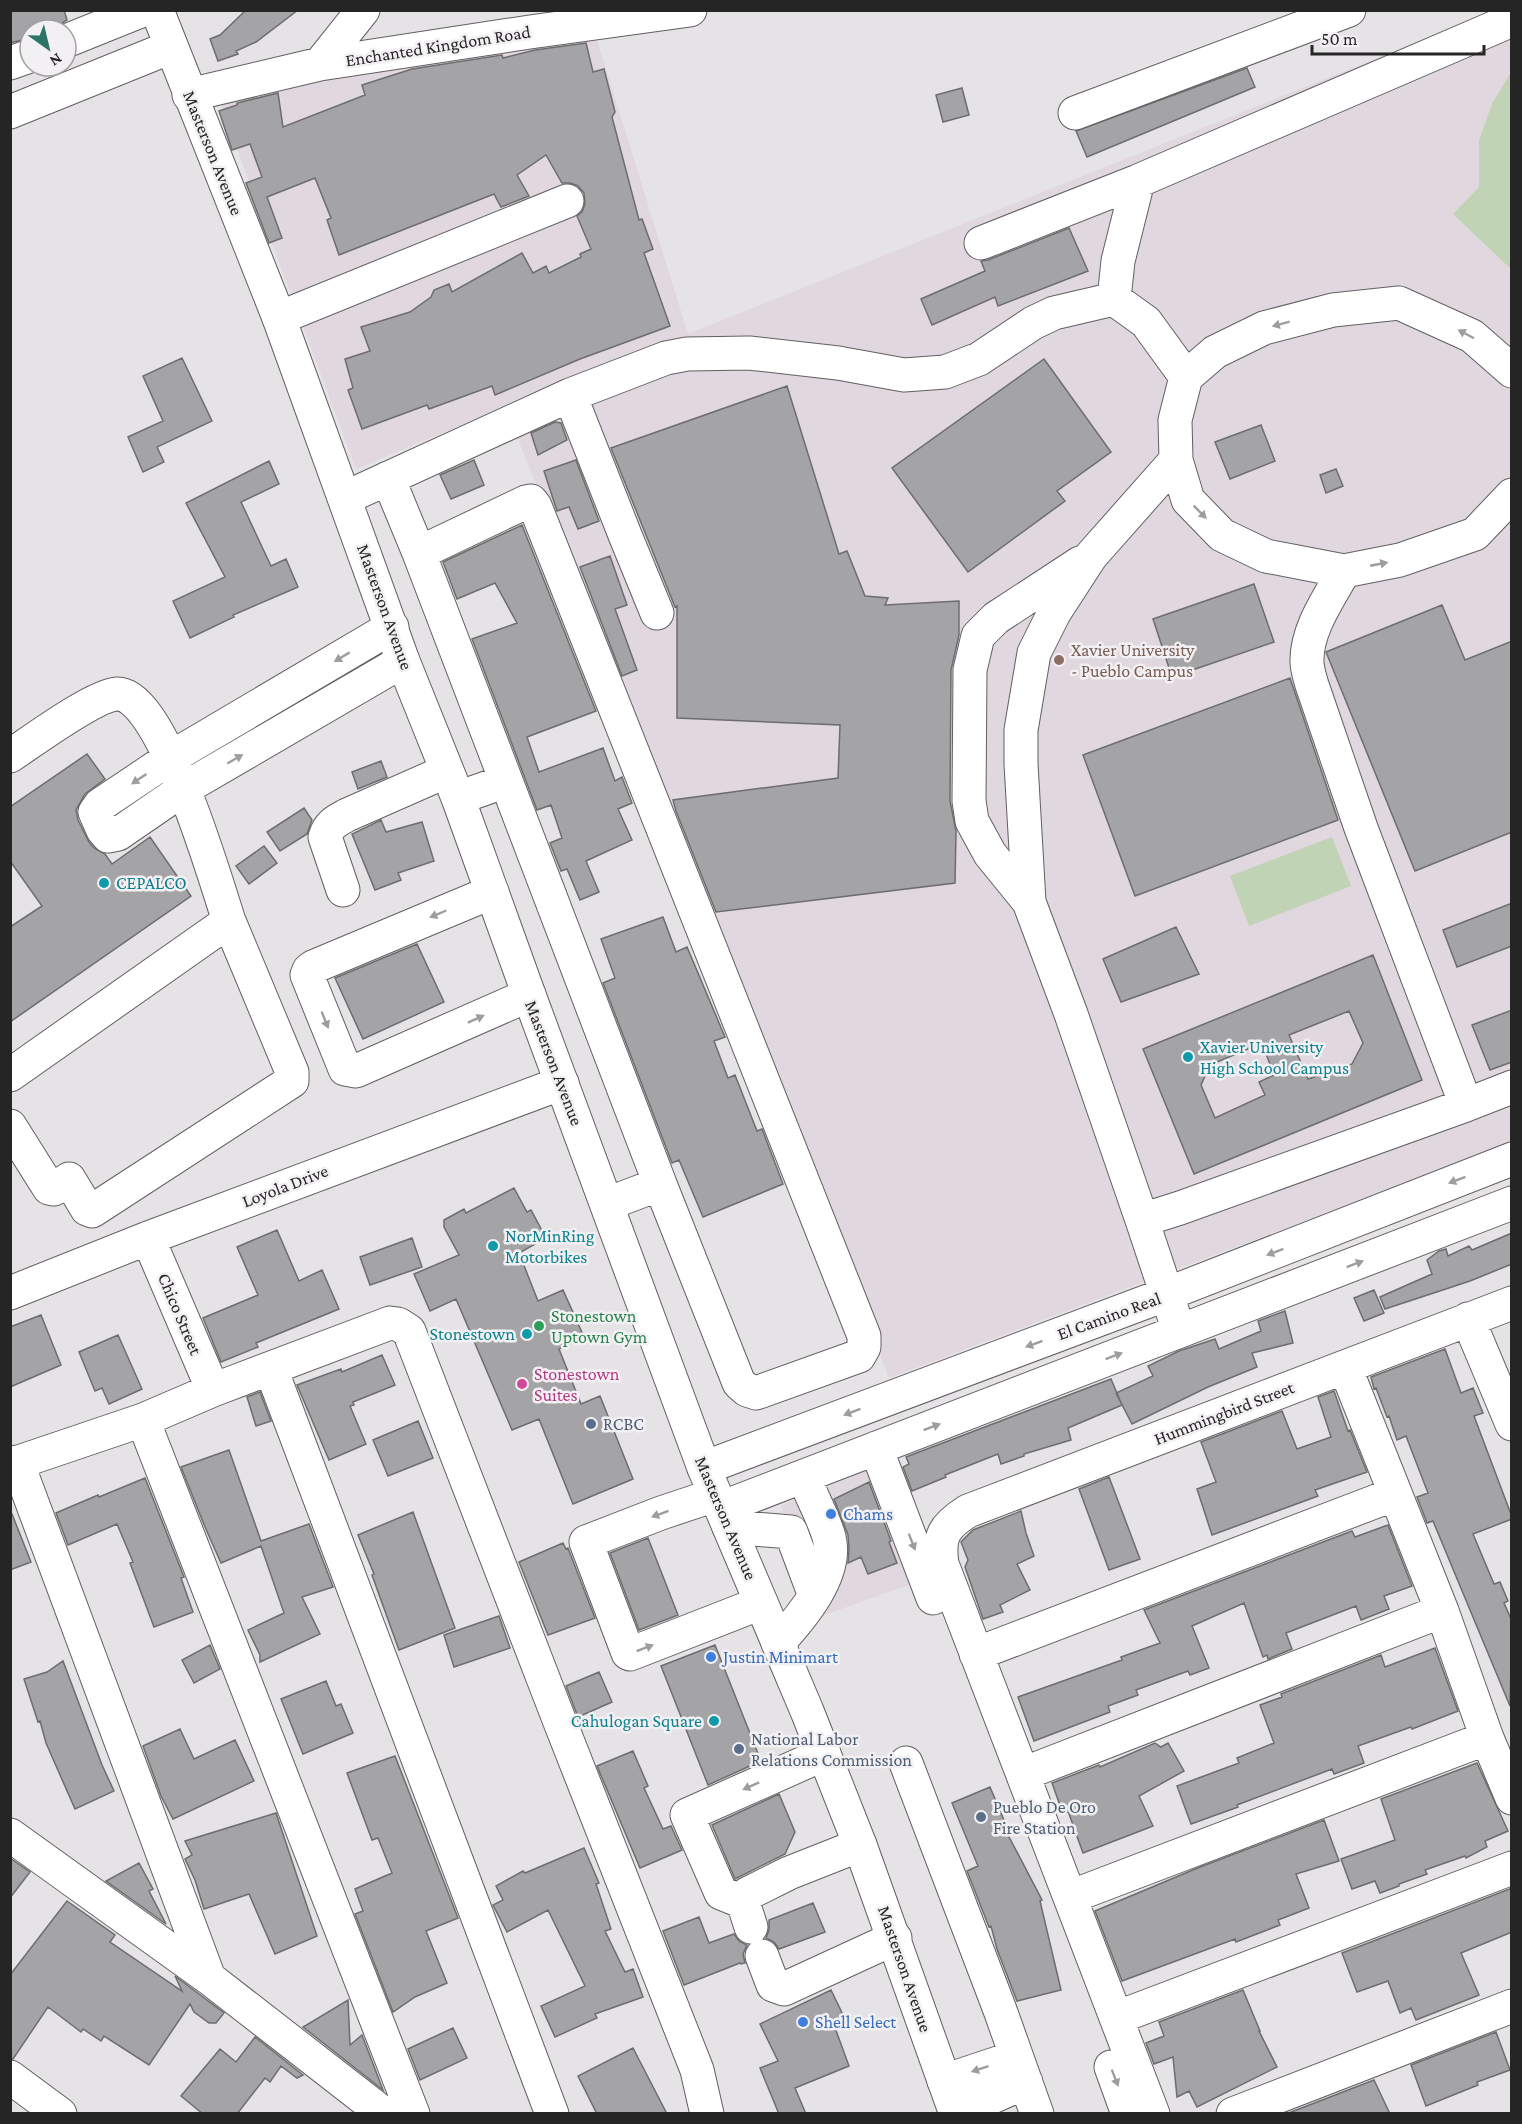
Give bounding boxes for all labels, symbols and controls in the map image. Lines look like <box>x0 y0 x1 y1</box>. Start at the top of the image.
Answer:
north arrow <box>18 18 78 78</box>
scale bar <box>1312 18 1484 56</box>
street label: Enchanted Kingdom Road <box>344 21 533 71</box>
text: 50 m <box>1321 29 1358 49</box>
text: N <box>47 50 65 70</box>
street label: Masterson Avenue <box>179 88 247 218</box>
one-way arrow <box>1271 319 1290 329</box>
one-way arrow <box>1457 329 1474 339</box>
one-way arrow <box>1192 505 1206 519</box>
street label: Masterson Avenue <box>353 541 417 673</box>
one-way arrow <box>1369 559 1388 568</box>
place label: Xavier University - Pueblo Campus <box>1071 640 1195 681</box>
one-way arrow <box>334 651 350 662</box>
marker: Xavier University - Pueblo Campus <box>1052 653 1066 667</box>
one-way arrow <box>227 753 243 764</box>
one-way arrow <box>131 773 147 784</box>
place label: CEPALCO <box>116 873 187 893</box>
marker: CEPALCO <box>97 876 111 890</box>
one-way arrow <box>429 909 447 919</box>
street label: Masterson Avenue <box>521 998 587 1128</box>
one-way arrow <box>321 1011 330 1029</box>
one-way arrow <box>467 1014 484 1023</box>
place label: Xavier University High School Campus <box>1200 1037 1349 1078</box>
marker: Xavier University High School Campus <box>1181 1050 1195 1064</box>
street label: Loyola Drive <box>239 1160 331 1212</box>
one-way arrow <box>1448 1176 1466 1185</box>
place label: NorMinRing Motorbikes <box>505 1226 595 1267</box>
marker: NorMinRing Motorbikes <box>486 1239 500 1253</box>
one-way arrow <box>1266 1247 1284 1257</box>
one-way arrow <box>1346 1258 1364 1268</box>
street label: Chico Street <box>154 1270 207 1359</box>
street label: El Camino Real <box>1055 1288 1164 1344</box>
place label: Stonestown Uptown Gym <box>551 1306 648 1347</box>
marker: Stonestown Uptown Gym <box>532 1319 546 1333</box>
place label: Stonestown <box>430 1324 515 1344</box>
marker: Stonestown <box>520 1327 534 1341</box>
one-way arrow <box>1025 1339 1043 1349</box>
one-way arrow <box>1105 1351 1123 1361</box>
place label: Stonestown Suites <box>534 1364 620 1405</box>
marker: Stonestown Suites <box>515 1377 529 1391</box>
street label: Hummingbird Street <box>1151 1377 1298 1449</box>
one-way arrow <box>843 1408 861 1417</box>
place label: RCBC <box>603 1414 644 1434</box>
marker: RCBC <box>584 1417 598 1431</box>
one-way arrow <box>923 1421 941 1431</box>
street label: Masterson Avenue <box>691 1453 761 1583</box>
place label: Chams <box>843 1504 893 1524</box>
marker: Chams <box>824 1507 838 1521</box>
one-way arrow <box>651 1509 669 1519</box>
one-way arrow <box>908 1533 917 1551</box>
one-way arrow <box>636 1643 654 1653</box>
place label: Justin Minimart <box>721 1647 839 1667</box>
marker: Justin Minimart <box>704 1650 718 1664</box>
place label: Cahulogan Square <box>571 1711 702 1731</box>
marker: Cahulogan Square <box>707 1714 721 1728</box>
place label: National Labor Relations Commission <box>751 1729 912 1770</box>
marker: National Labor Relations Commission <box>732 1742 746 1756</box>
one-way arrow <box>742 1781 760 1791</box>
place label: Pueblo De Oro Fire Station <box>993 1797 1096 1838</box>
marker: Pueblo De Oro Fire Station <box>974 1810 988 1824</box>
street label: Masterson Avenue <box>874 1903 936 2035</box>
place label: Shell Select <box>815 2012 897 2032</box>
marker: Shell Select <box>796 2015 810 2029</box>
one-way arrow <box>971 2065 989 2074</box>
one-way arrow <box>1111 2069 1120 2087</box>

